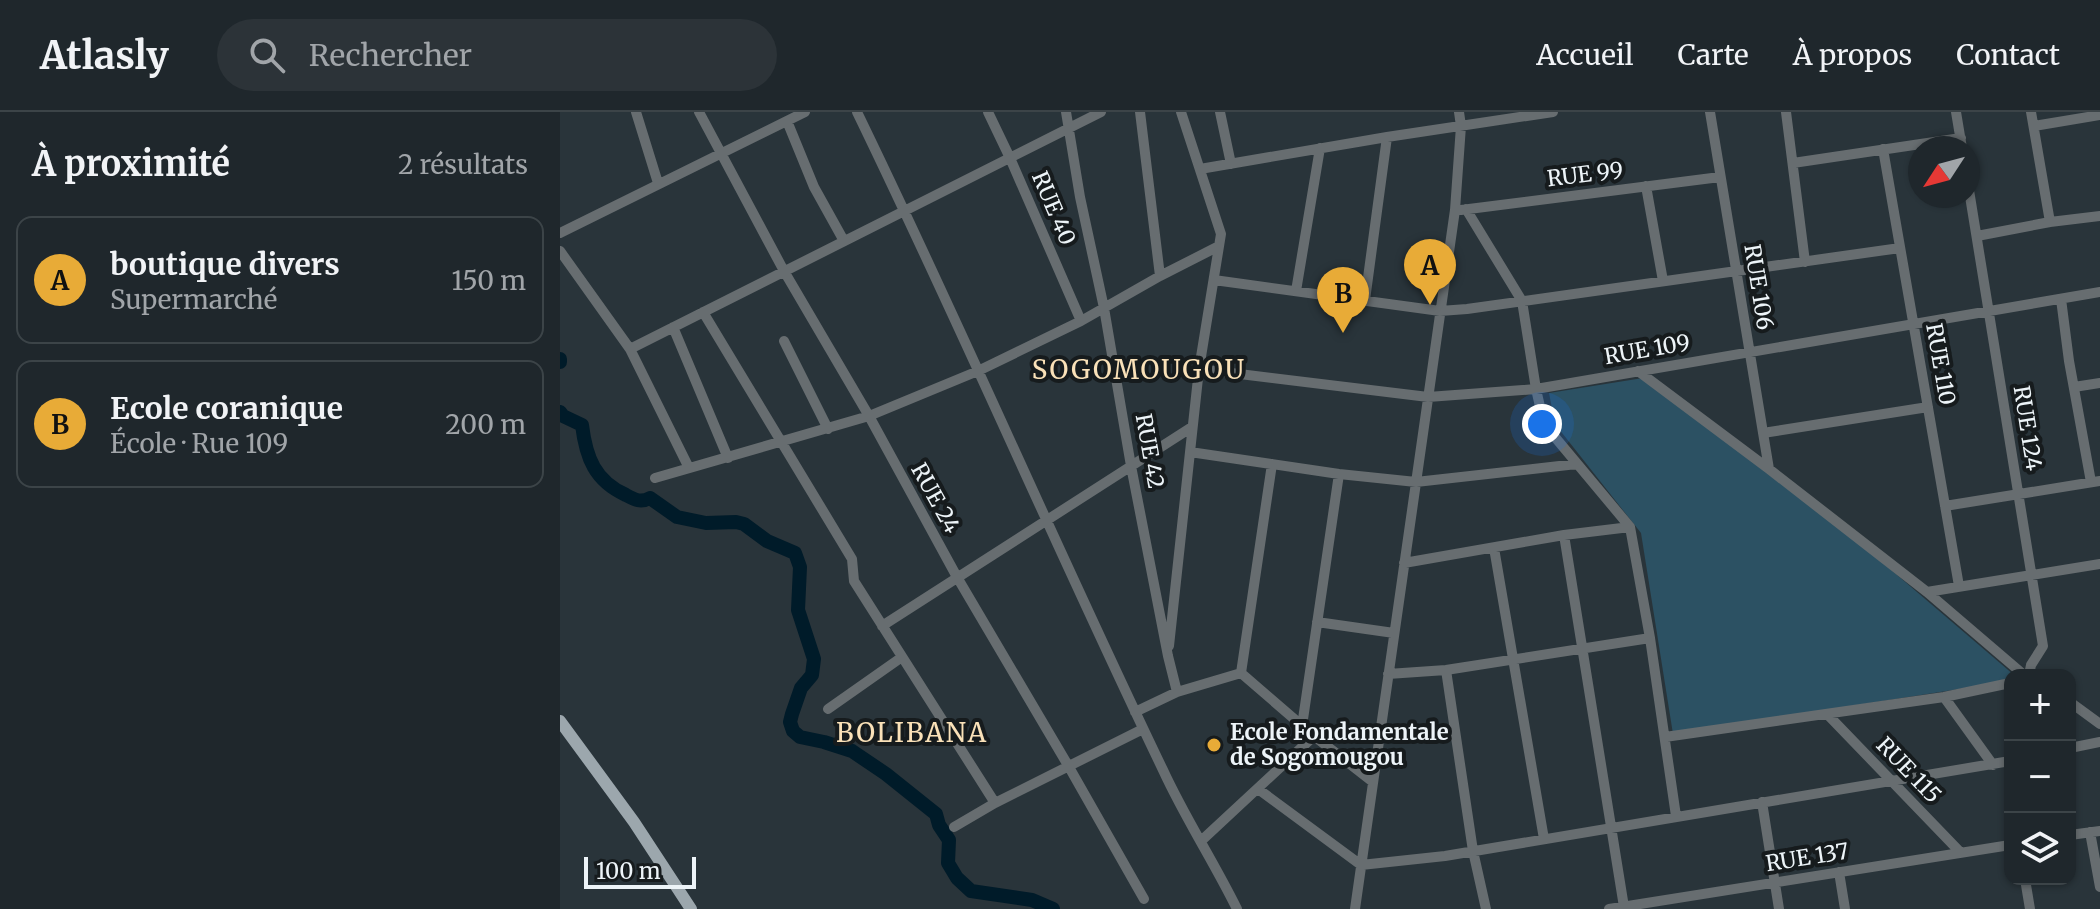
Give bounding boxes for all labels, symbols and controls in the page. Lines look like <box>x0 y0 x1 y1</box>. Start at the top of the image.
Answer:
search box <box>217 19 777 91</box>
text: Atlasly <box>40 32 169 79</box>
icon: search <box>245 33 289 77</box>
text: Rechercher <box>309 36 472 74</box>
text: Accueil <box>1536 37 1634 73</box>
text: Carte <box>1678 37 1749 73</box>
text: À propos <box>1793 37 1912 73</box>
text: Contact <box>1956 37 2060 73</box>
north arrow <box>1908 136 1980 208</box>
text: À proximité <box>32 143 230 185</box>
text: 2 résultats <box>398 148 528 181</box>
street label: RUE 99 <box>1545 155 1625 193</box>
street label: RUE 40 <box>1026 167 1082 249</box>
pin: A <box>1404 239 1456 305</box>
street label: RUE 106 <box>1738 242 1780 332</box>
text: boutique divers <box>110 245 340 283</box>
text: A <box>51 264 69 297</box>
text: 150 m <box>452 264 526 297</box>
pin: B <box>1317 267 1369 333</box>
text: Supermarché <box>110 283 277 316</box>
street label: RUE 110 <box>1920 321 1962 407</box>
street label: RUE 109 <box>1602 328 1692 370</box>
district label: SOGOMOUGOU <box>1032 353 1246 386</box>
street label: RUE 124 <box>2007 383 2049 473</box>
text: Ecole coranique <box>110 389 343 427</box>
your location <box>1522 404 1562 444</box>
text: B <box>51 408 69 441</box>
text: 200 m <box>445 408 526 441</box>
street label: RUE 42 <box>1130 411 1170 491</box>
text: École · Rue 109 <box>110 427 288 460</box>
street label: RUE 24 <box>905 458 967 538</box>
map controls <box>2004 669 2076 885</box>
button: + <box>2004 669 2076 741</box>
district label: BOLIBANA <box>836 716 988 749</box>
place label: Ecole Fondamentale de Sogomougou <box>1230 718 1449 771</box>
street label: RUE 115 <box>1871 731 1947 809</box>
marker: Ecole Fondamentale de Sogomougou <box>1205 736 1223 754</box>
button: − <box>2004 741 2076 813</box>
button: layers <box>2004 813 2076 885</box>
street label: RUE 137 <box>1763 837 1851 877</box>
scale bar <box>584 853 696 889</box>
text: 100 m <box>596 857 661 885</box>

